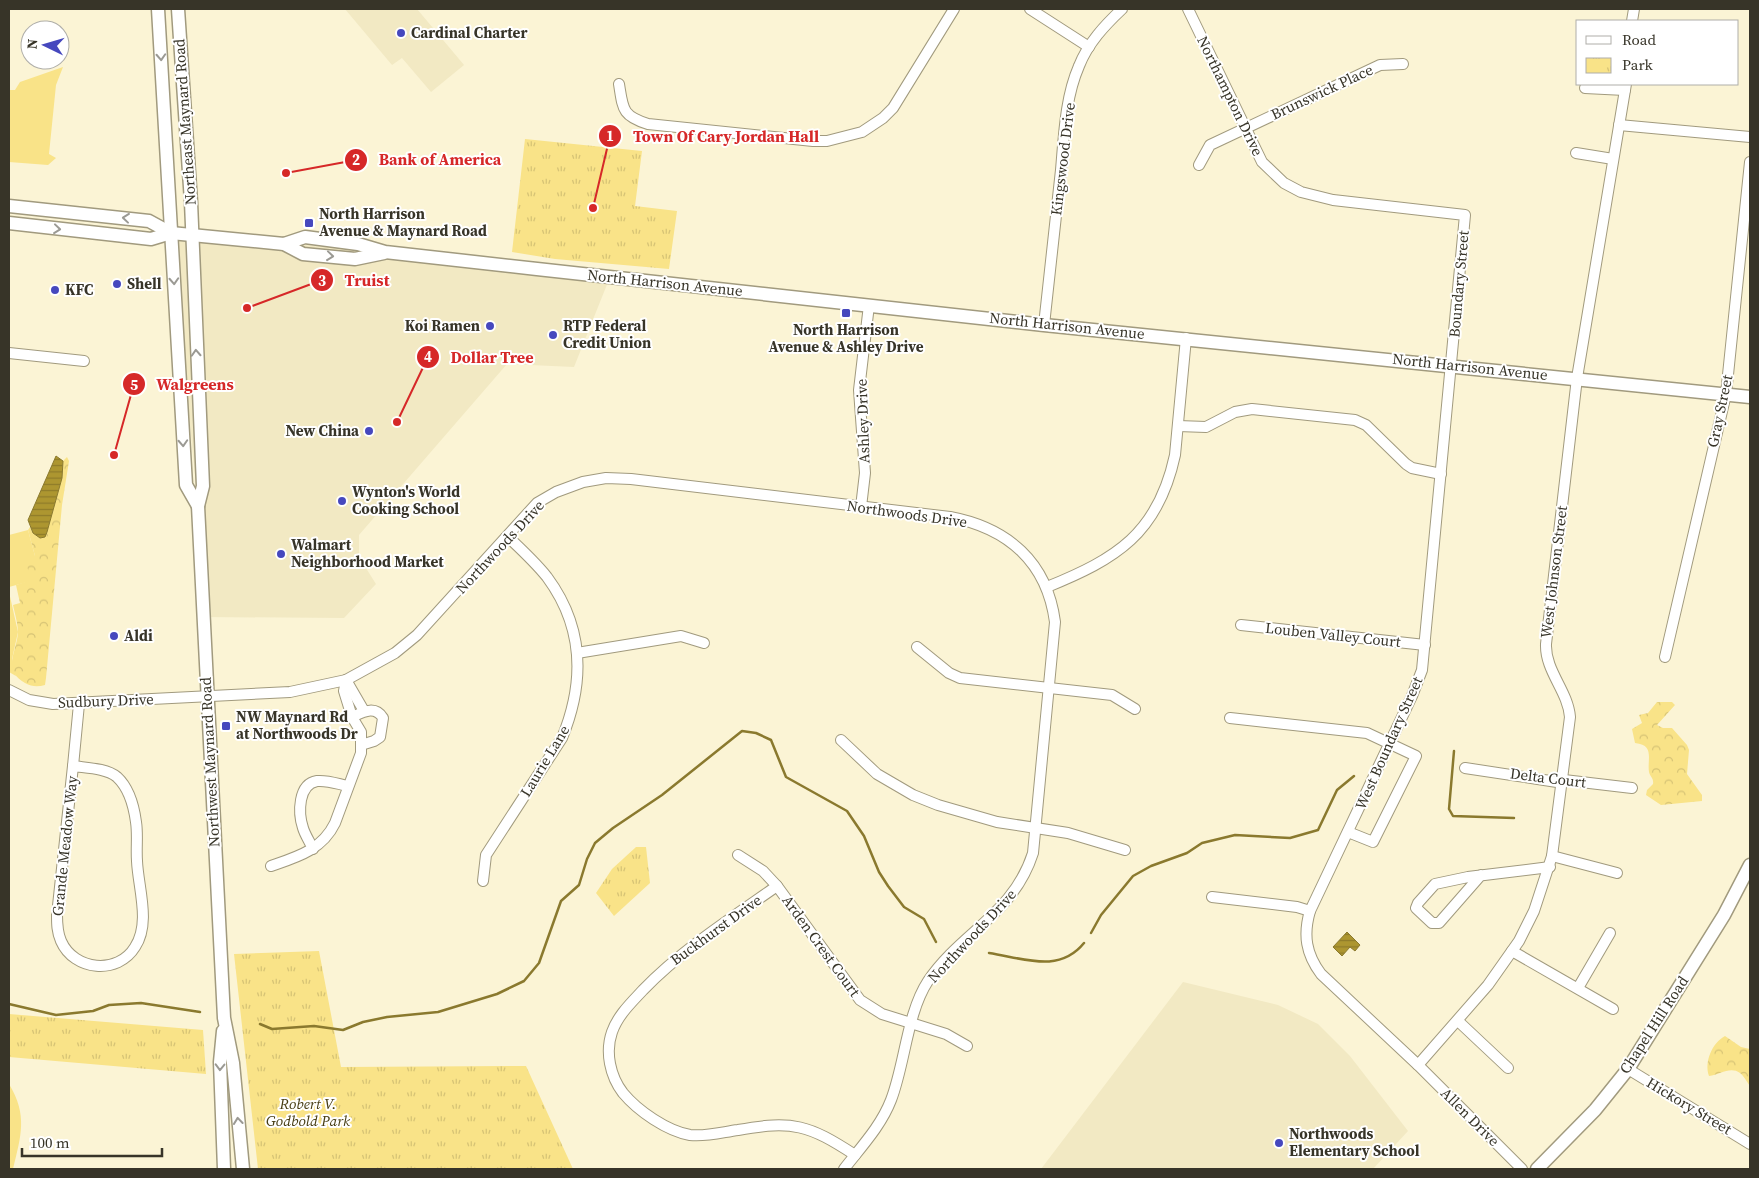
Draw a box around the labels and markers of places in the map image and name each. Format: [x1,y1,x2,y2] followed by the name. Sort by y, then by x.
[411,22,527,43] place label: Cardinal Charter
[395,27,407,39] marker: Cardinal Charter
[598,121,829,152] callout: Town Of Cary Jordan Hall
[344,144,511,175] callout: Bank of America
[319,203,487,241] place label: North Harrison Avenue & Maynard Road
[303,217,315,229] marker: North Harrison Avenue & Maynard Road
[309,265,399,296] callout: Truist
[127,273,162,294] place label: Shell
[111,278,123,290] marker: Shell
[65,279,93,300] place label: KFC
[49,284,61,296] marker: KFC
[840,307,852,319] marker: North Harrison Avenue & Ashley Drive
[405,315,480,336] place label: Koi Ramen
[563,315,651,353] place label: RTP Federal Credit Union
[768,319,924,357] place label: North Harrison Avenue & Ashley Drive
[484,320,496,332] marker: Koi Ramen
[547,329,559,341] marker: RTP Federal Credit Union
[415,341,543,372] callout: Dollar Tree
[122,369,244,400] callout: Walgreens
[285,420,360,441] place label: New China
[363,425,375,437] marker: New China
[352,481,460,519] place label: Wynton's World Cooking School
[336,495,348,507] marker: Wynton's World Cooking School
[291,534,444,572] place label: Walmart Neighborhood Market
[275,548,287,560] marker: Walmart Neighborhood Market
[124,625,153,646] place label: Aldi
[108,630,120,642] marker: Aldi
[236,706,358,744] place label: NW Maynard Rd at Northwoods Dr
[220,720,232,732] marker: NW Maynard Rd at Northwoods Dr
[1289,1123,1420,1161] place label: Northwoods Elementary School
[1273,1137,1285,1149] marker: Northwoods Elementary School

